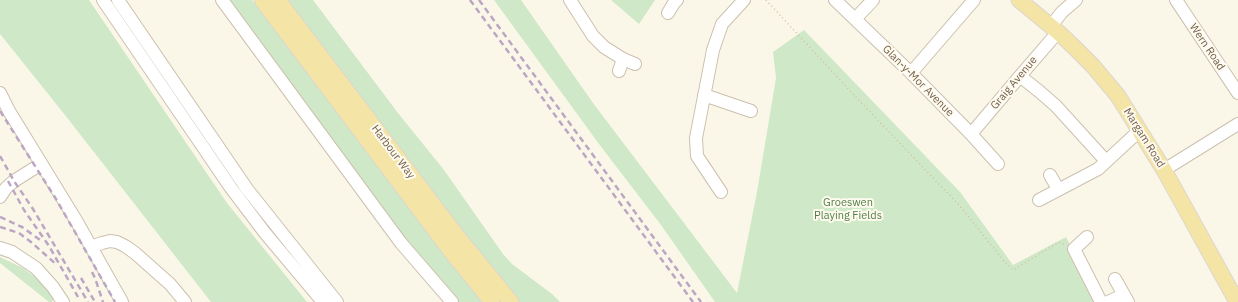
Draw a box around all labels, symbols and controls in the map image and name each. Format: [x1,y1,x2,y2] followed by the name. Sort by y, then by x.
[1186,21,1228,73] street label: Wern Road
[880,43,956,119] street label: Glan-y-Mor Avenue
[988,54,1040,112] street label: Graig Avenue
[1120,106,1168,170] street label: Margam Road
[368,122,418,182] street label: Harbour Way
[814,196,882,222] park label: Groeswen Playing Fields

